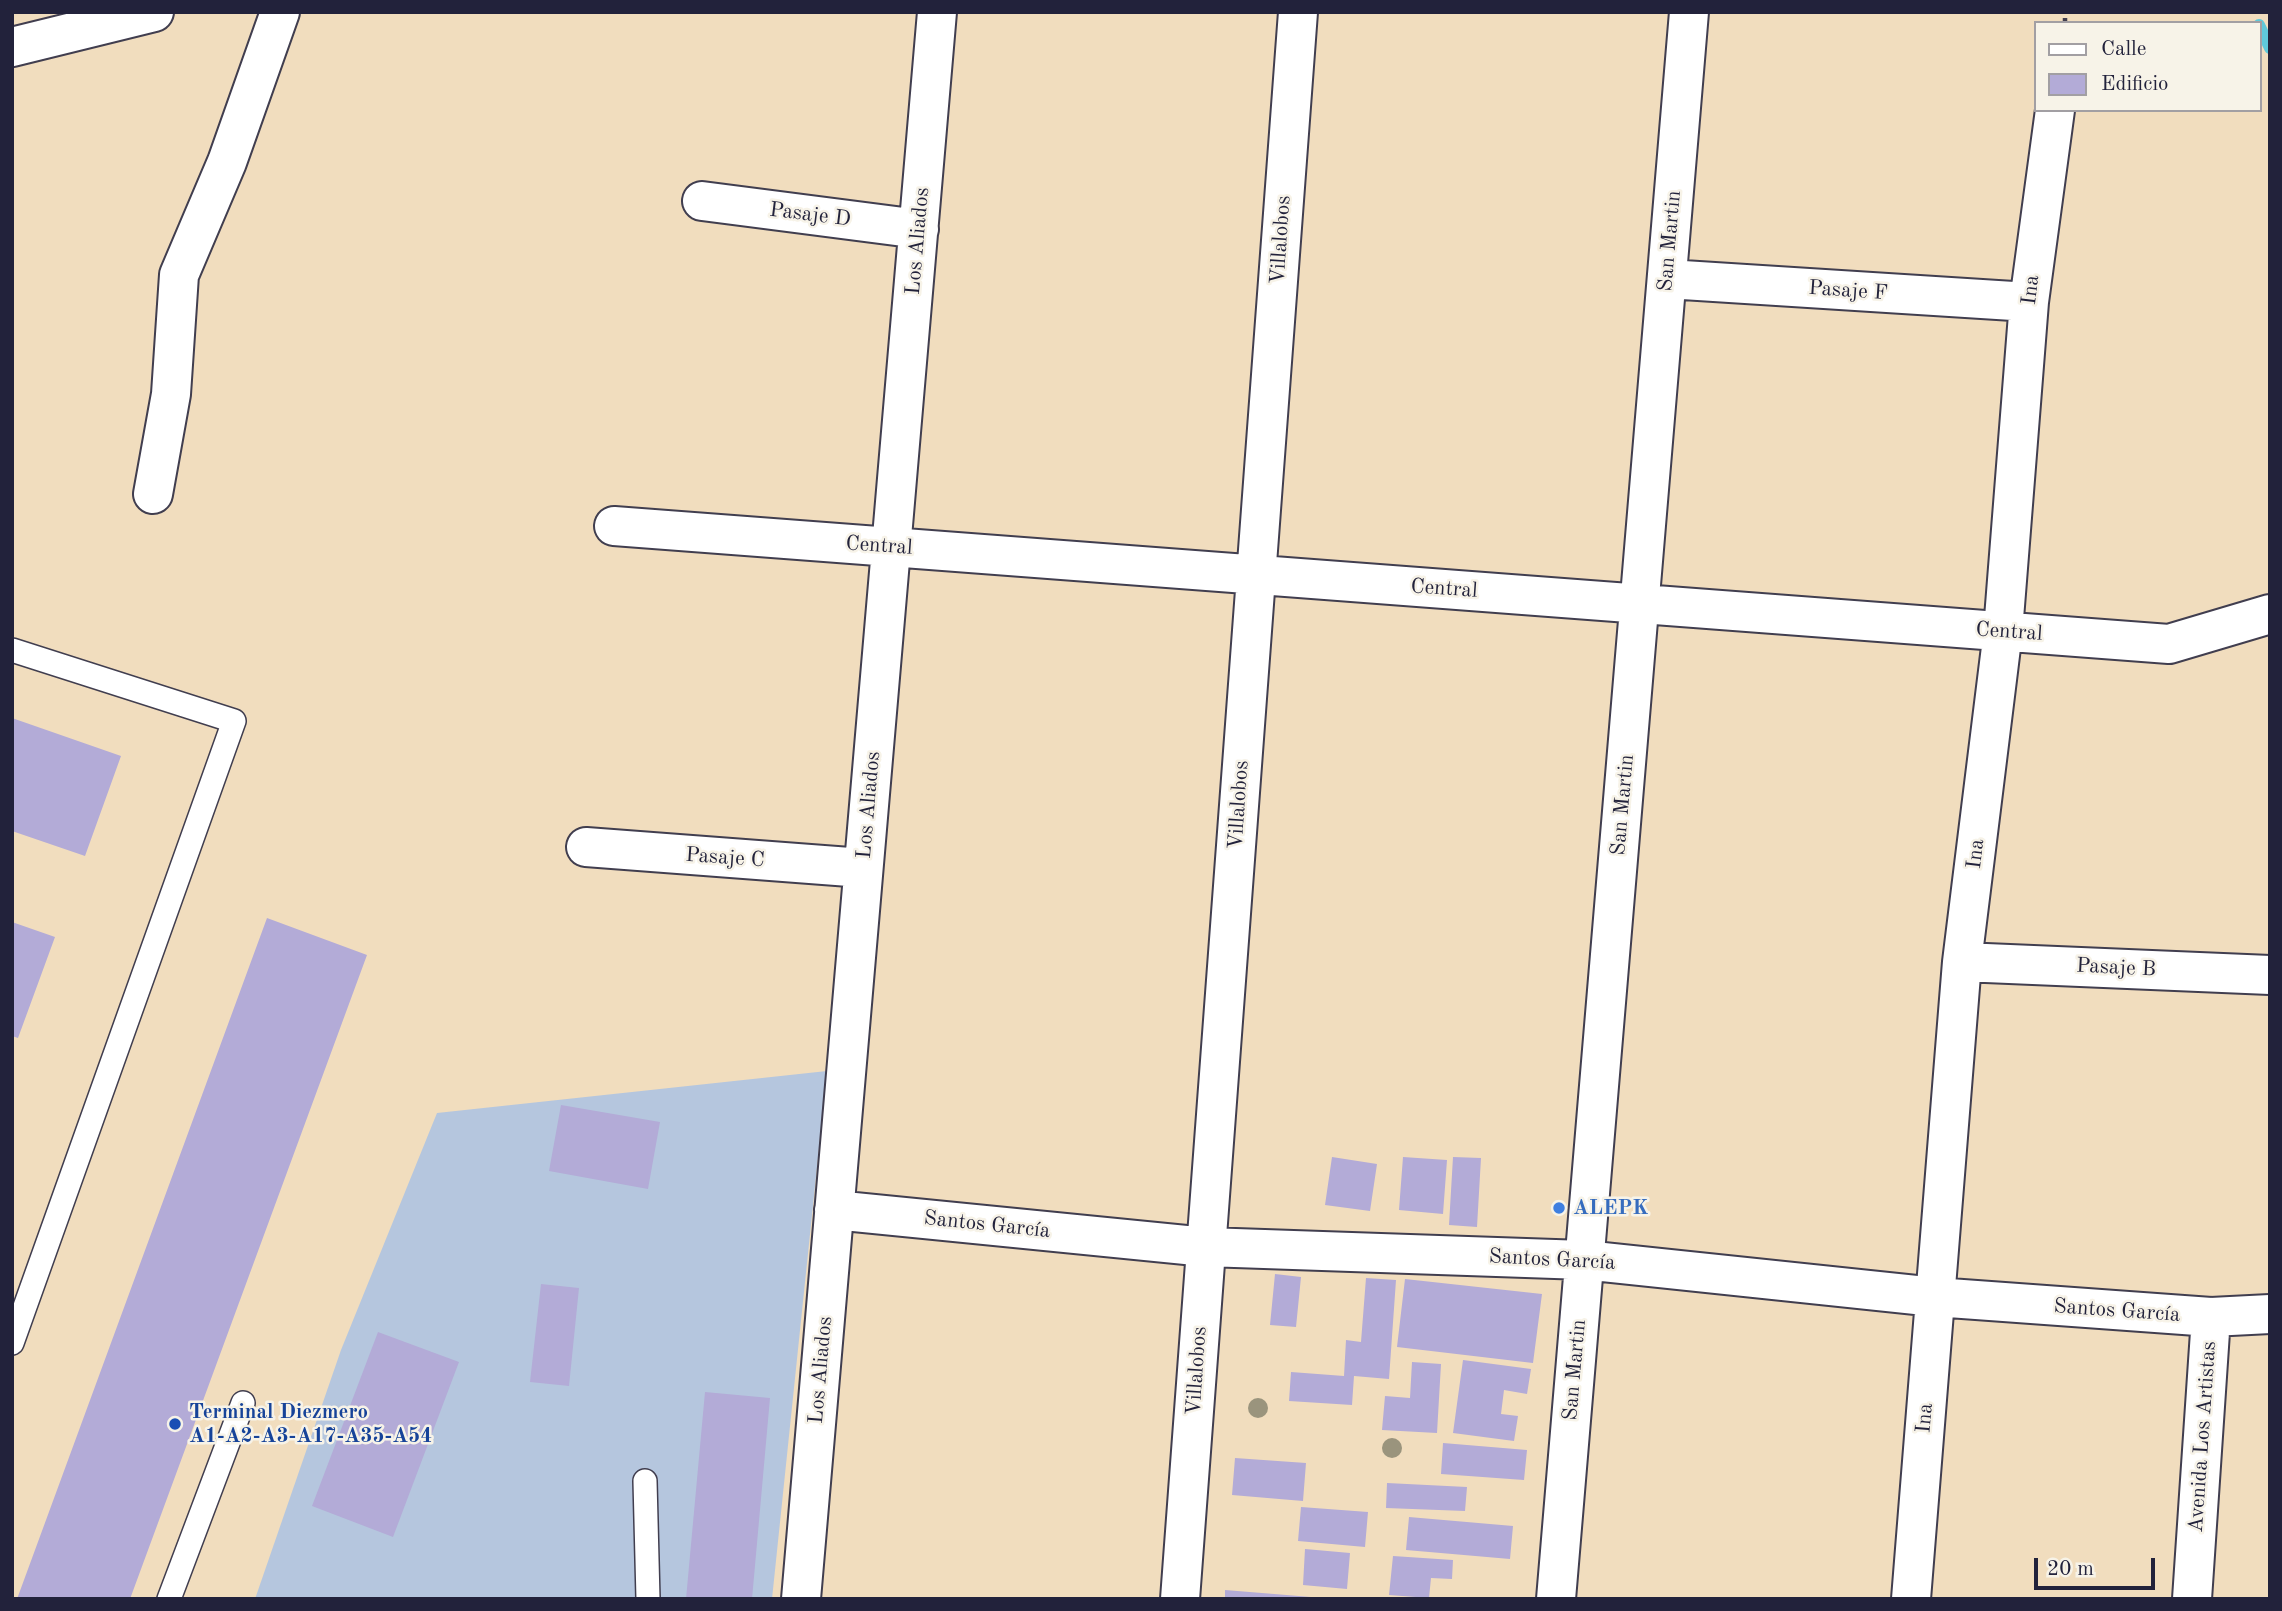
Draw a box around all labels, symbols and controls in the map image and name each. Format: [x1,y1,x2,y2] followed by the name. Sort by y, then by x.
[2034,21,2261,112] legend
[2101,39,2146,60] text: Calle
[2101,74,2169,95] text: Edificio
[901,186,935,296] street label: Los Aliados
[1653,189,1687,293] street label: San Martin
[1265,195,1297,285] street label: Villalobos
[768,198,852,232] street label: Pasaje D
[2017,274,2045,306] street label: Ina
[1807,276,1889,306] street label: Pasaje F
[845,531,913,561] street label: Central
[1410,574,1478,604] street label: Central
[1975,617,2043,647] street label: Central
[852,750,886,860] street label: Los Aliados
[1606,753,1640,857] street label: San Martin
[1223,760,1255,850] street label: Villalobos
[1962,838,1990,870] street label: Ina
[684,843,766,873] street label: Pasaje C
[2075,953,2157,983] street label: Pasaje B
[1573,1195,1648,1221] place label: ALEPK
[1551,1200,1567,1216] marker: ALEPK
[923,1206,1051,1244] street label: Santos García
[1488,1244,1616,1276] street label: Santos García
[2053,1294,2181,1328] street label: Santos García
[804,1315,838,1425] street label: Los Aliados
[1558,1318,1592,1422] street label: San Martin
[1181,1326,1213,1416] street label: Villalobos
[2184,1340,2222,1534] street label: Avenida Los Artistas
[189,1399,432,1449] place label: Terminal Diezmero A1-A2-A3-A17-A35-A54
[1911,1402,1939,1434] street label: Ina
[167,1416,183,1432] marker: Terminal Diezmero A1-A2-A3-A17-A35-A54
[2037,1544,2158,1588] scale bar
[2047,1559,2094,1580] text: 20 m

